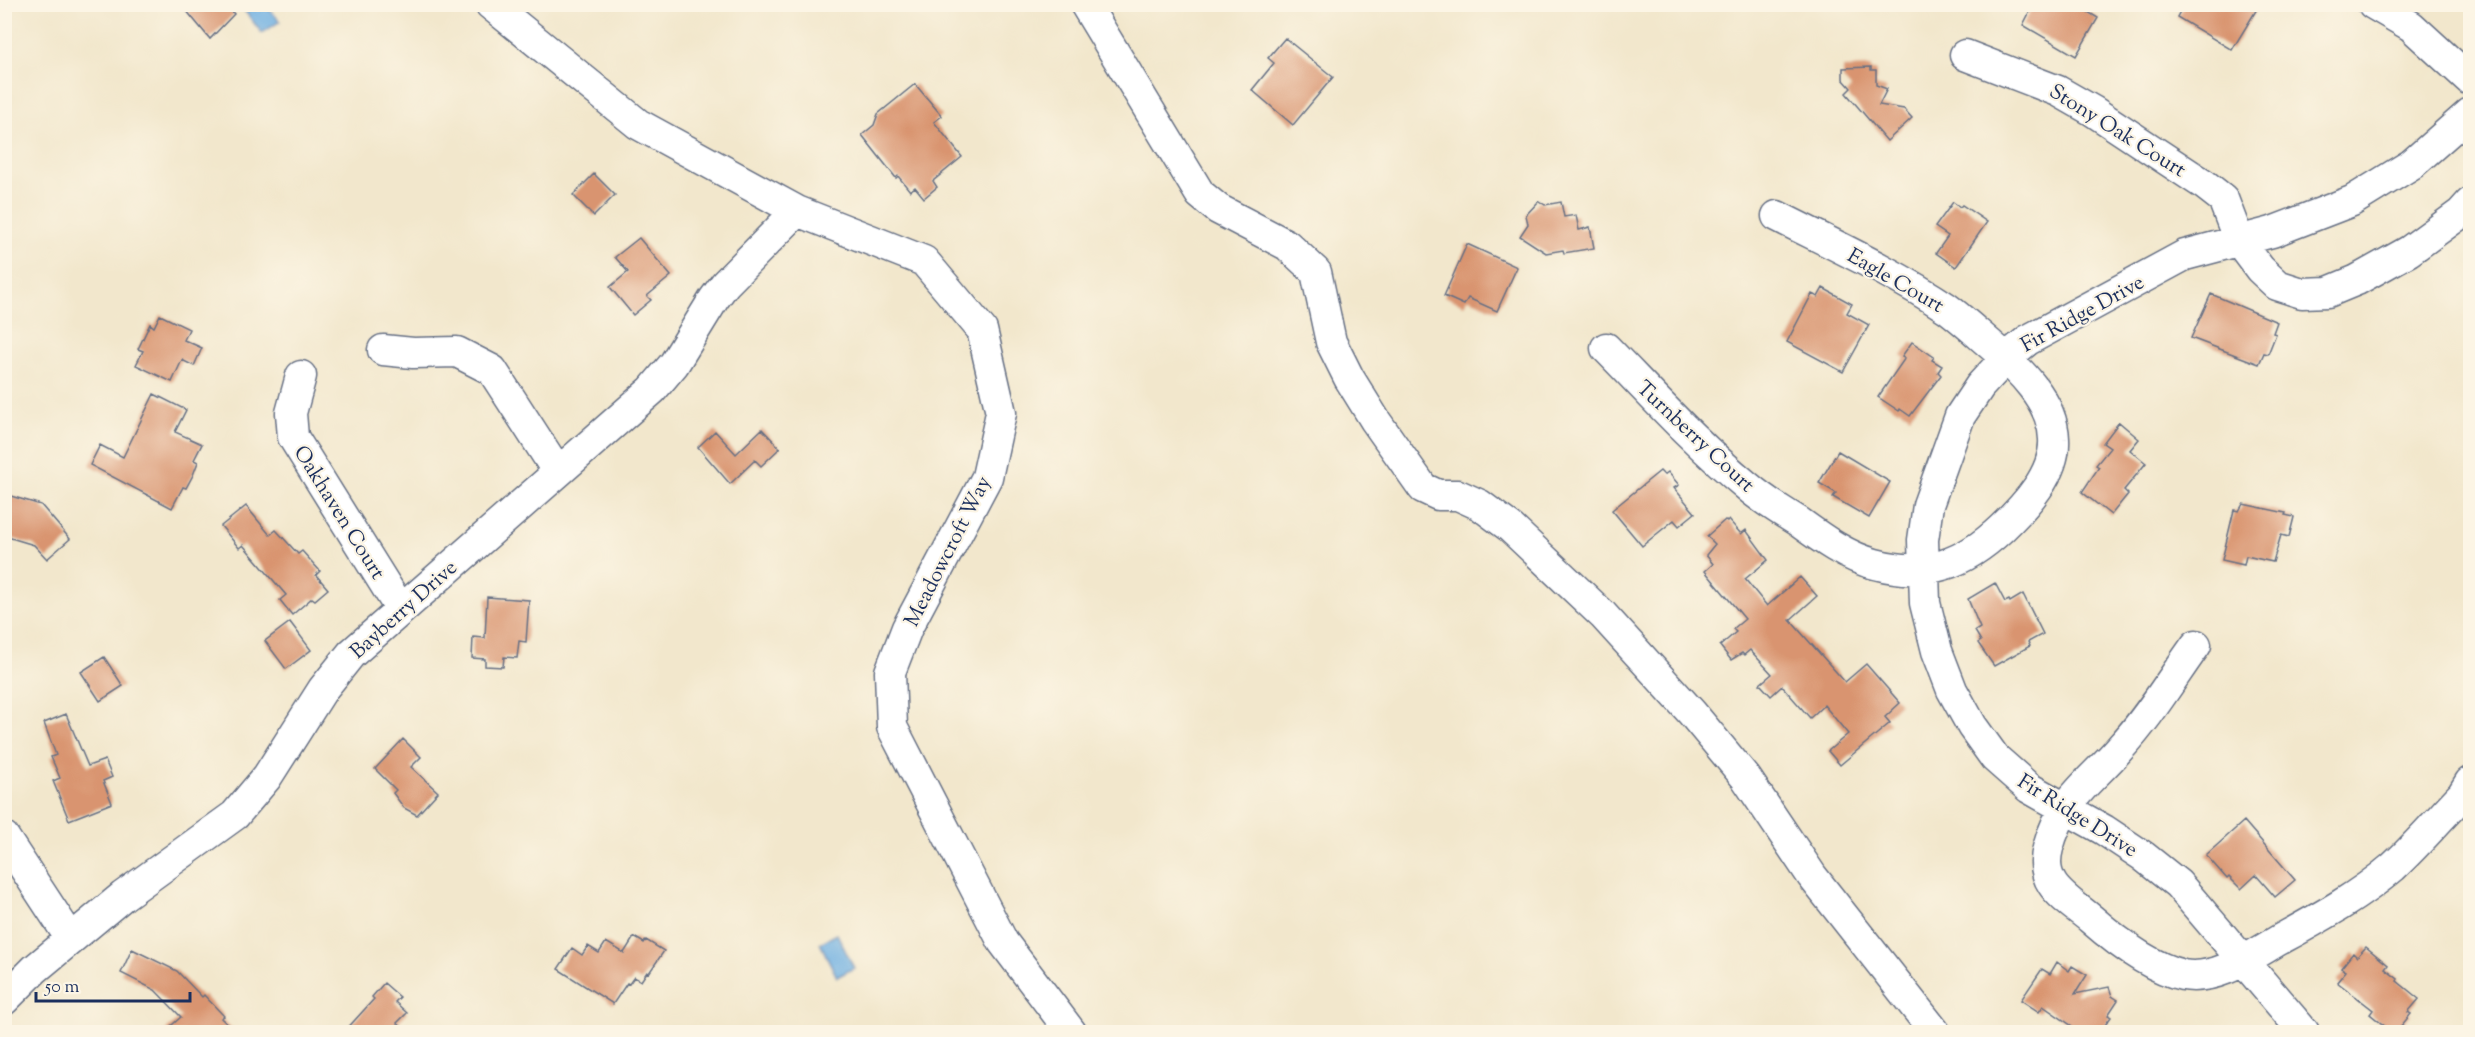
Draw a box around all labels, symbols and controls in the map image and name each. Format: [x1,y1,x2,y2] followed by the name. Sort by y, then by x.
[2043,78,2191,186] street label: Stony Oak Court
[1841,242,1949,322] street label: Eagle Court
[2016,268,2150,361] street label: Fir Ridge Drive
[1629,375,1760,500] street label: Turnberry Court
[285,440,392,586] street label: Oakhaven Court
[898,471,1000,632] street label: Meadowcroft Way
[344,554,465,667] street label: Bayberry Drive
[2011,768,2143,866] street label: Fir Ridge Drive
[36,965,190,1003] scale bar
[44,975,80,1001] text: 50 m

